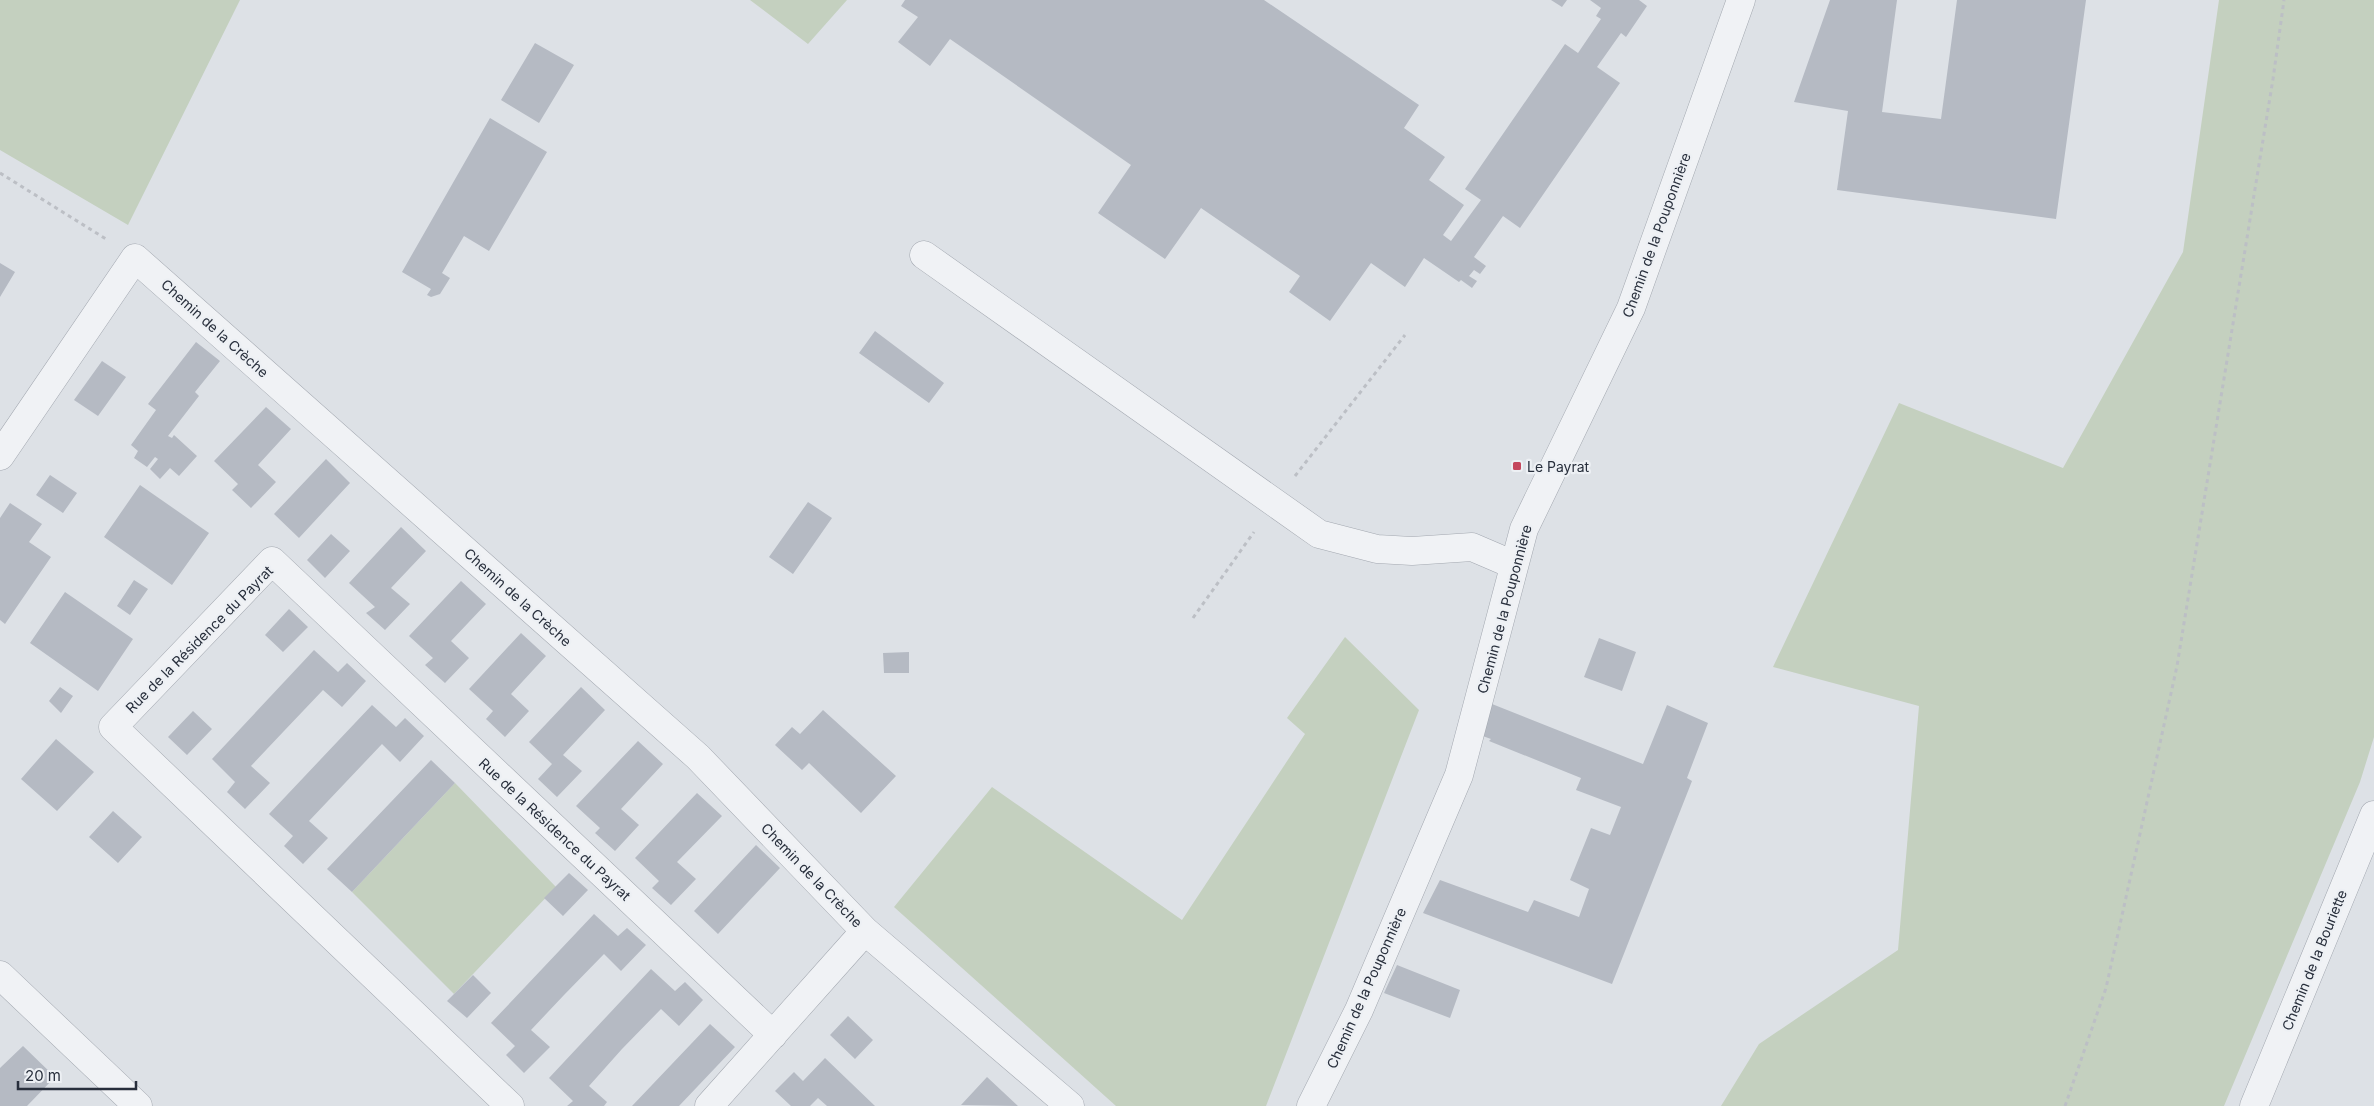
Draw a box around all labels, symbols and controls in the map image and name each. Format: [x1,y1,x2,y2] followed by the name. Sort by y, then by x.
[1618,150,1694,320] street label: Chemin de la Pouponnière
[158,275,272,381] street label: Chemin de la Crèche
[1527,458,1590,475] place label: Le Payrat
[1511,460,1523,472] marker: Le Payrat
[1473,523,1535,695] street label: Chemin de la Pouponnière
[461,544,575,650] street label: Chemin de la Crèche
[122,562,276,716] street label: Rue de la Résidence du Payrat
[476,754,635,904] street label: Rue de la Résidence du Payrat
[758,819,866,931] street label: Chemin de la Crèche
[2278,887,2350,1033] street label: Chemin de la Bouriette
[1323,905,1409,1071] street label: Chemin de la Pouponnière
[18,1058,135,1090] scale bar
[25,1066,61,1085] text: 20 m

